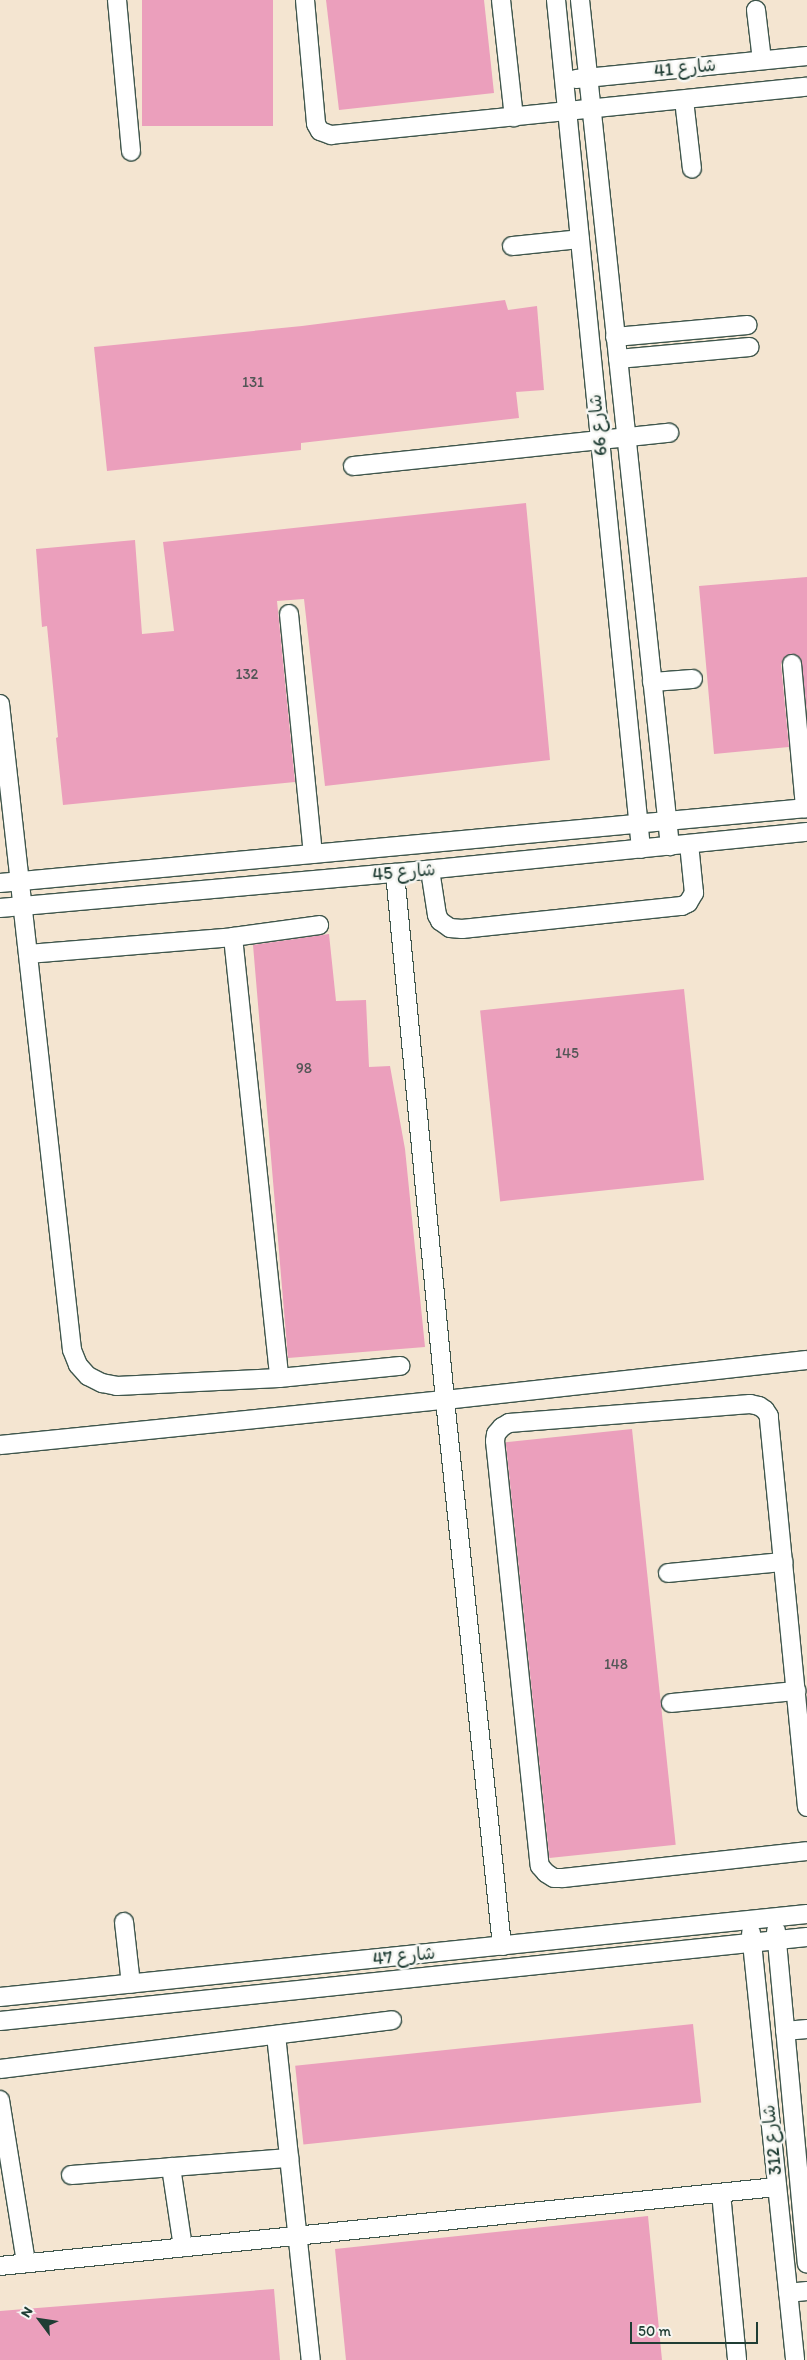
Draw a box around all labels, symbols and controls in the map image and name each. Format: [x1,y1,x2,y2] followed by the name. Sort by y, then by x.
[653,54,717,82] street label: شارع 41
[242,374,264,392] house number: 131
[584,393,612,457] street label: شارع 66
[235,666,259,684] house number: 132
[372,858,436,886] street label: شارع 45
[555,1045,579,1063] house number: 145
[296,1060,312,1078] house number: 98
[604,1656,628,1674] house number: 148
[372,1942,436,1970] street label: شارع 47
[758,2104,786,2176] street label: شارع 312
[15,2295,65,2345] north arrow
[17,2304,36,2320] text: N
[632,2312,760,2344] scale bar
[638,2322,671,2340] text: 50 m

